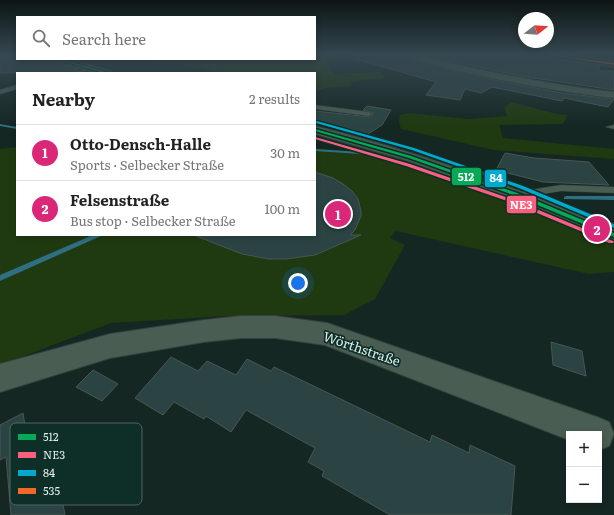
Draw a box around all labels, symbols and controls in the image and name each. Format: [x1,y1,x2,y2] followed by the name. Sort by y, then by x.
[518,12,554,48] north arrow
[16,16,316,60] search box
[30,27,52,49] icon: search
[62,27,146,50] text: Search here
[32,86,95,111] text: Nearby
[249,89,300,108] text: 2 results
[70,132,211,155] text: Otto-Densch-Halle
[42,143,48,162] text: 1
[270,143,300,162] text: 30 m
[70,155,224,174] text: Sports · Selbecker Straße
[451,167,482,186] line badge: 512
[458,168,474,184] text: 512
[484,169,507,188] line badge: 84
[489,169,503,185] text: 84
[70,188,169,211] text: Felsenstraße
[506,195,537,214] line badge: NE3
[510,196,532,212] text: NE3
[42,199,48,218] text: 2
[264,199,300,218] text: 100 m
[325,199,351,229] pin: 1
[70,211,235,230] text: Bus stop · Selbecker Straße
[584,214,610,244] pin: 2
[288,273,308,293] your location
[321,326,403,370] street label: Wörthstraße
[10,423,142,505] legend
[43,428,59,444] text: 512
[566,431,602,503] map controls
[566,431,602,467] button: +
[43,446,65,462] text: NE3
[43,464,55,480] text: 84
[566,467,602,503] button: −
[43,482,60,498] text: 535

